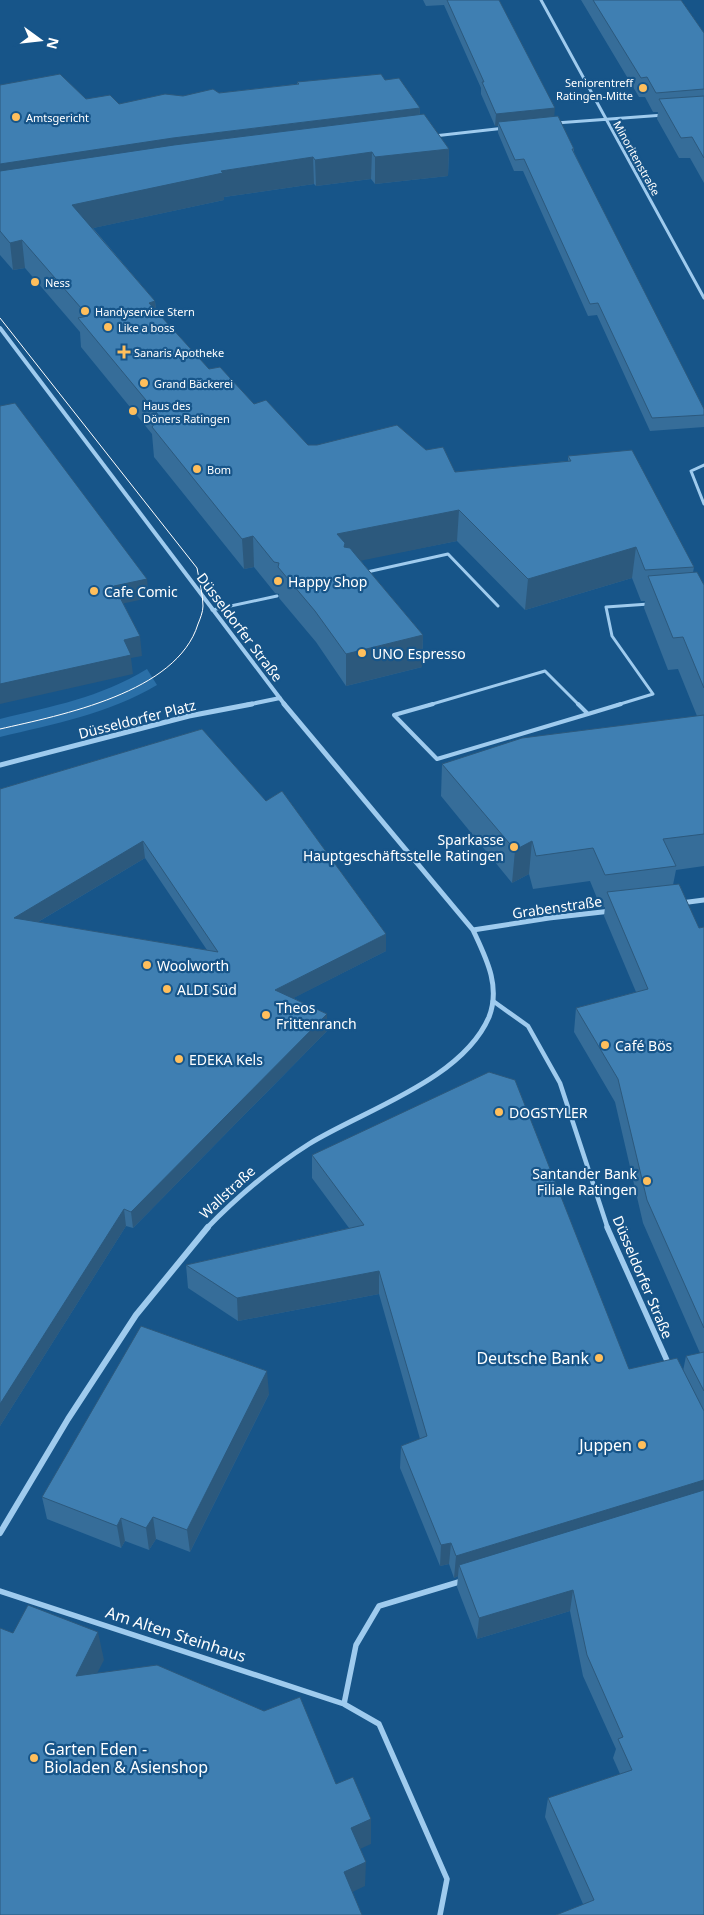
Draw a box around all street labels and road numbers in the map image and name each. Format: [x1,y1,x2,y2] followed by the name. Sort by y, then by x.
[610,118,664,198] street label: Minoritenstraße
[193,569,287,685] street label: Düsseldorfer Straße
[76,695,198,743] street label: Düsseldorfer Platz
[511,891,603,923] street label: Grabenstraße
[195,1161,259,1223] street label: Wallstraße
[609,1213,677,1341] street label: Düsseldorfer Straße
[103,1601,249,1667] street label: Am Alten Steinhaus

